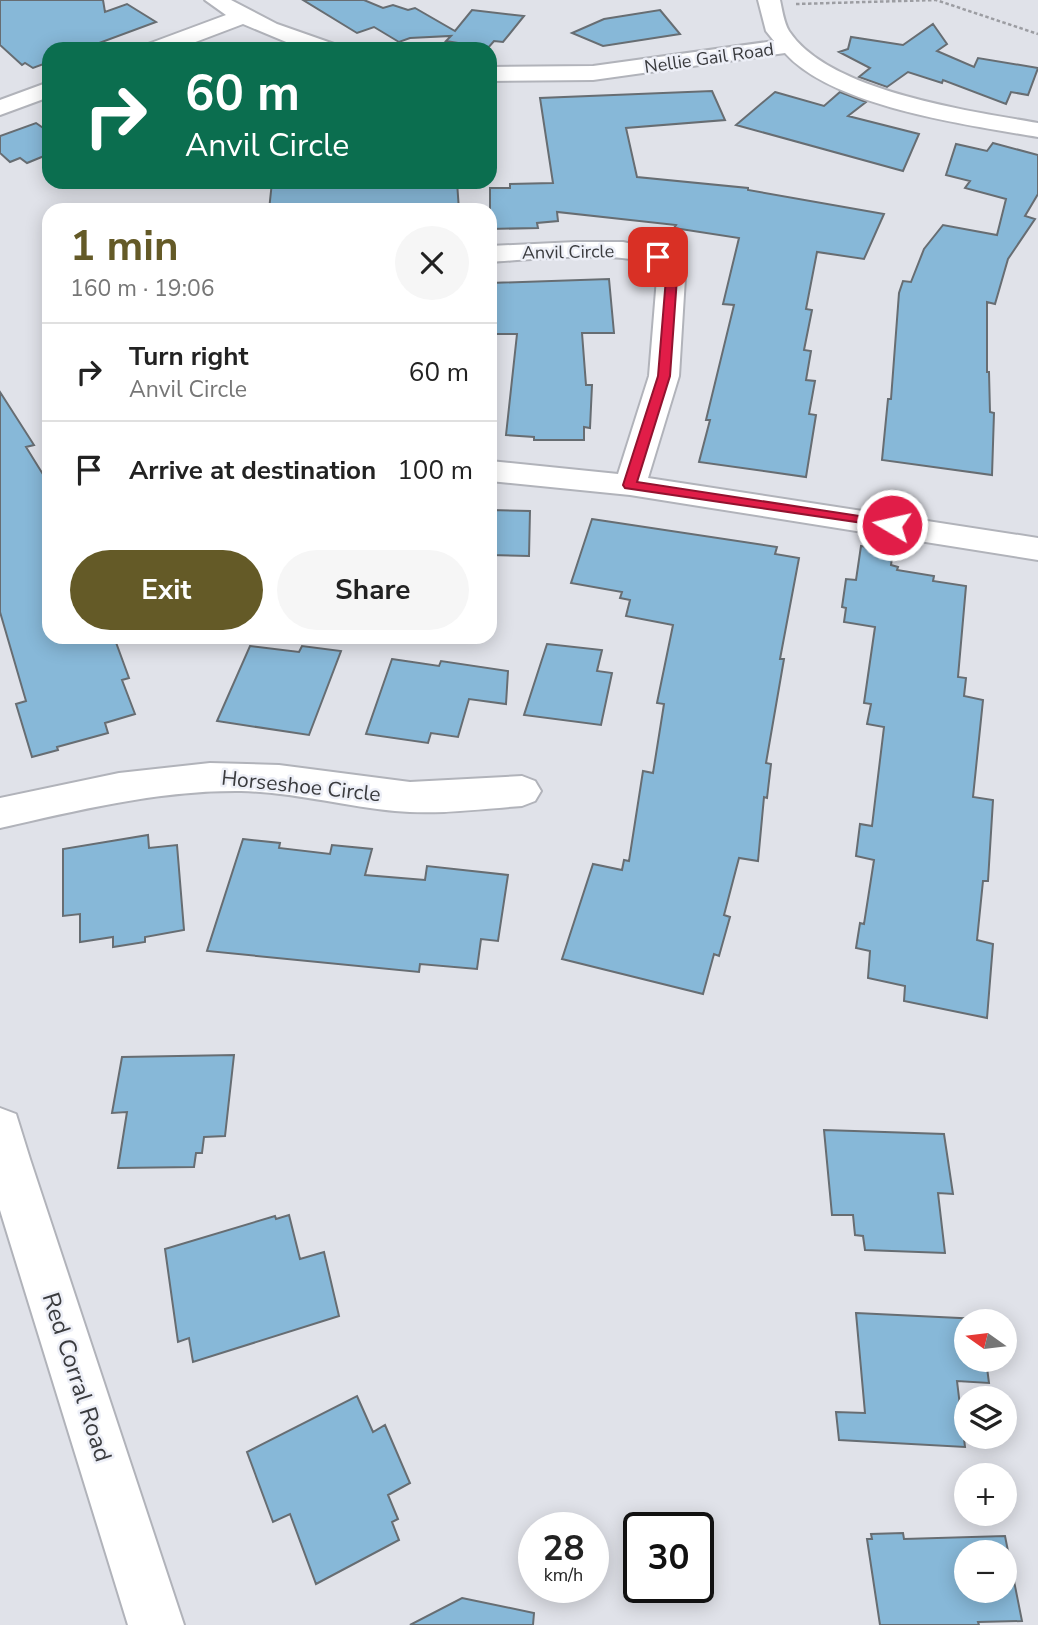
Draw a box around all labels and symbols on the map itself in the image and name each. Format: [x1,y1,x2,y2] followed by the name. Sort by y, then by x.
[643,37,775,79] street label: Nellie Gail Road
[628,227,688,287] pin
[522,239,614,265] street label: Anvil Circle
[855,488,929,562] position arrow
[220,764,382,808] street label: Horseshoe Circle
[35,1288,119,1466] street label: Red Corral Road
[954,1309,1017,1372] north arrow
[623,1512,714,1603] speed limit sign: 30

